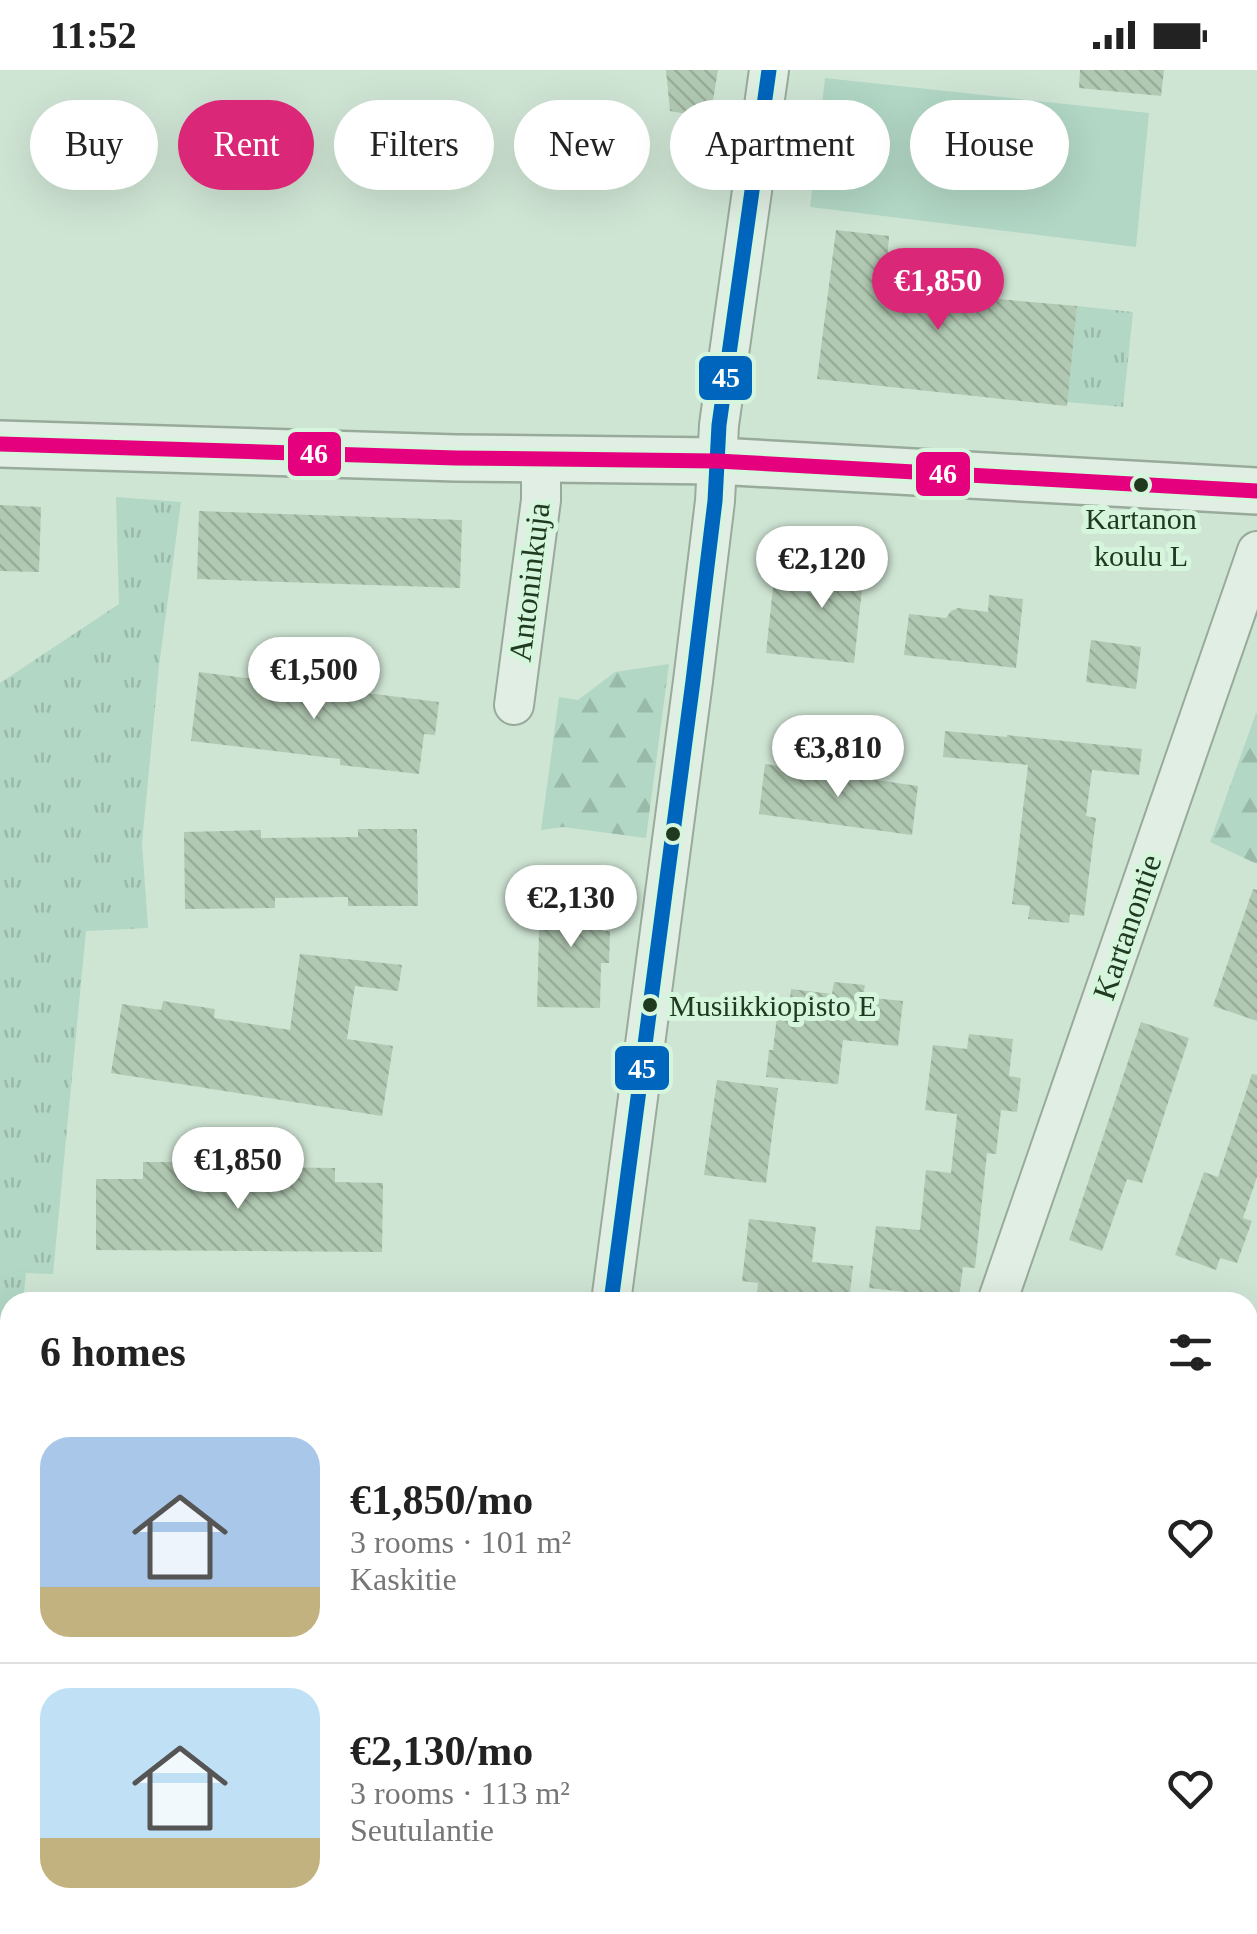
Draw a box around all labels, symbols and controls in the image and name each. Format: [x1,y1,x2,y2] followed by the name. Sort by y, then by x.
[50,14,137,56] text: 11:52
[30,100,158,190] chip: Buy
[178,100,314,190] chip: Rent
[334,100,494,190] chip: Filters
[514,100,650,190] chip: New
[670,100,890,190] chip: Apartment
[910,100,1069,190] chip: House
[857,248,1019,333] pin: €1,850
[894,262,982,298] text: €1,850
[697,354,754,402] line badge: 45
[712,362,740,393] text: 45
[286,430,343,478] line badge: 46
[300,438,328,469] text: 46
[914,450,972,498] line badge: 46
[929,458,957,489] text: 46
[1131,475,1151,495] marker: Kartanon koulu L
[501,500,557,664] street label: Antoninkuja
[1085,502,1197,572] place label: Kartanon koulu L
[741,526,903,611] pin: €2,120
[778,540,866,576] text: €2,120
[233,637,395,722] pin: €1,500
[270,651,358,687] text: €1,500
[757,715,919,800] pin: €3,810
[794,729,882,765] text: €3,810
[663,824,683,844] unlabelled marker
[1085,850,1169,1004] street label: Kartanontie
[490,865,652,950] pin: €2,130
[527,879,615,915] text: €2,130
[669,989,877,1022] place label: Musiikkiopisto E
[640,995,660,1015] marker: Musiikkiopisto E
[613,1044,671,1092] line badge: 45
[628,1053,656,1084] text: 45
[157,1127,319,1212] pin: €1,850
[194,1141,282,1177] text: €1,850
[1163,1325,1218,1380] icon: filters
[40,1329,186,1375] text: 6 homes
[120,1477,240,1597] icon: home
[350,1477,533,1523] text: €1,850/mo
[1163,1510,1218,1565] icon: heart
[350,1524,571,1560] text: 3 rooms · 101 m²
[350,1561,457,1597] text: Kaskitie
[120,1728,240,1848] icon: home
[350,1728,533,1774] text: €2,130/mo
[1163,1761,1218,1816] icon: heart
[350,1775,570,1811] text: 3 rooms · 113 m²
[350,1812,494,1848] text: Seutulantie

